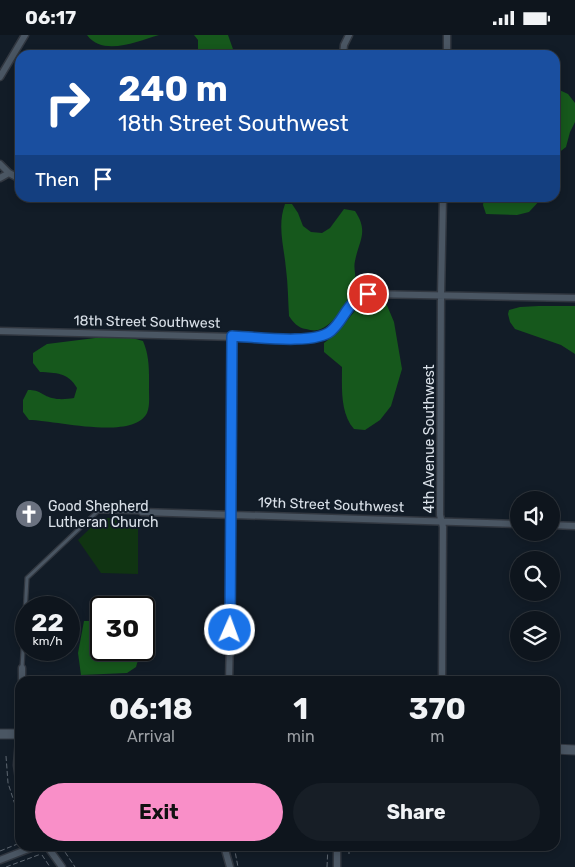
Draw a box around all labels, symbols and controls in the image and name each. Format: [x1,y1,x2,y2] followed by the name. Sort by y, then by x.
[25,6,76,29] text: 06:17
[118,68,228,110] text: 240 m
[35,70,100,135] icon: right
[118,110,349,137] text: 18th Street Southwest
[89,165,117,193] icon: arrive
[35,168,79,191] text: Then
[347,273,389,315] pin
[354,280,382,308] icon: arrive
[73,312,221,332] street label: 18th Street Southwest
[421,364,438,513] street label: 4th Avenue Southwest
[510,491,560,661] map controls
[510,491,560,541] button: sound
[258,494,405,516] street label: 19th Street Southwest
[48,498,159,531] place label: Good Shepherd Lutheran Church
[14,499,44,529] church icon: Good Shepherd Lutheran Church
[510,551,560,601] button: search
[90,596,155,661] speed limit sign: 30
[203,603,255,655] position arrow
[31,608,64,637] text: 22
[510,611,560,661] button: layers
[33,634,62,648] text: km/h
[109,691,193,727] text: 06:18
[293,691,308,727] text: 1
[409,691,466,727] text: 370
[127,727,175,746] text: Arrival
[287,727,315,746] text: min
[430,727,444,746] text: m
[35,783,283,841] button: Exit
[293,783,540,841] button: Share

